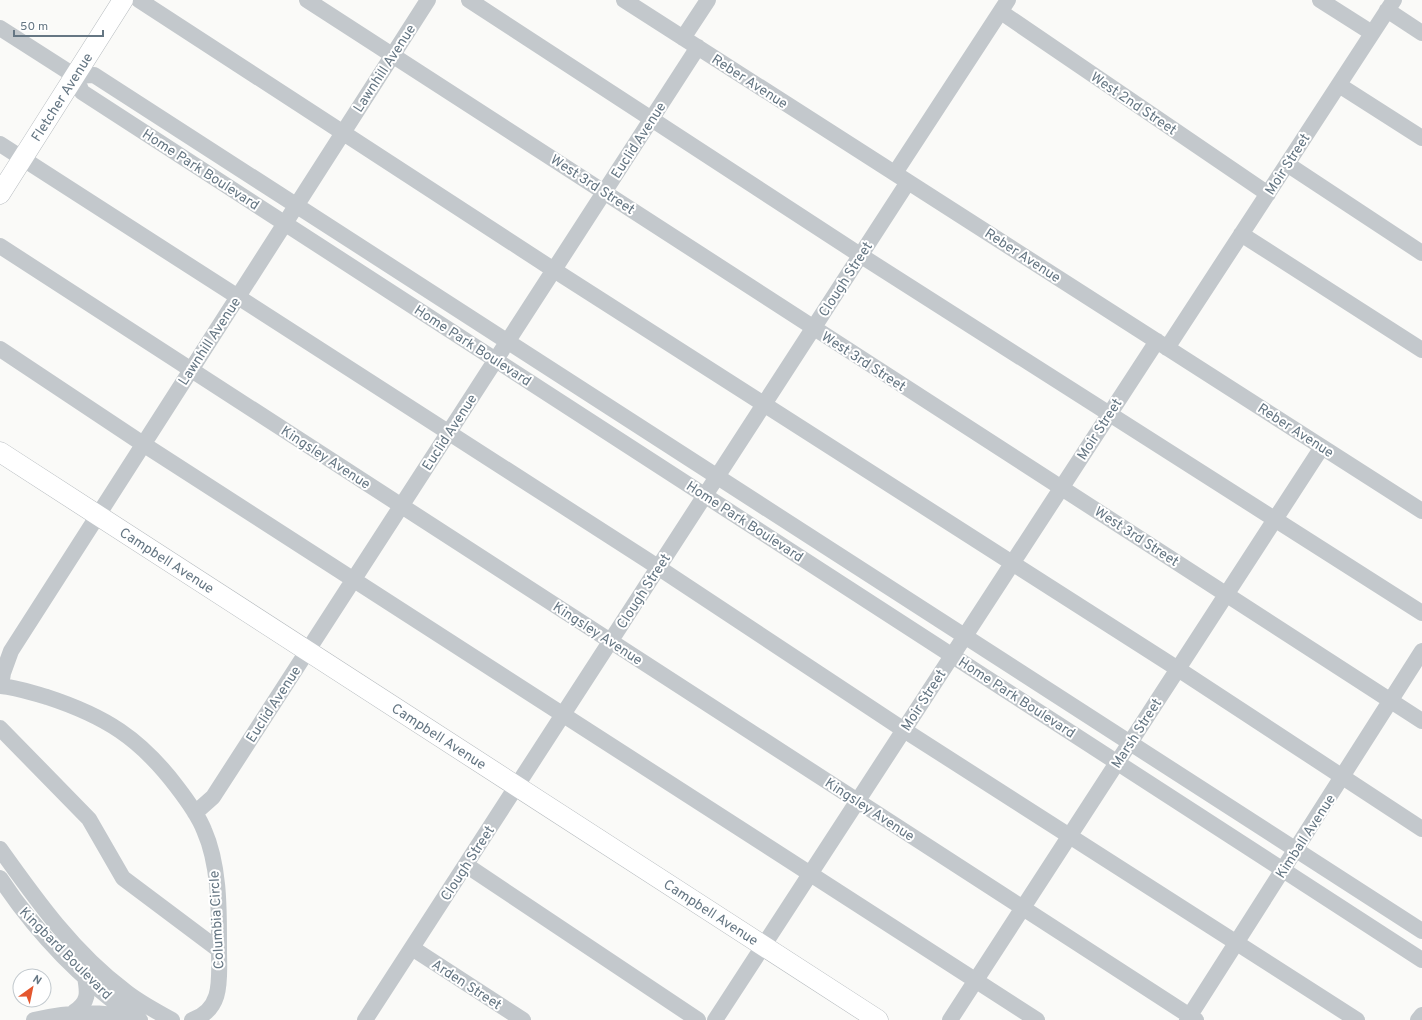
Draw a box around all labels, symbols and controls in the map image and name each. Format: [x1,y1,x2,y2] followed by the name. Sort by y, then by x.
[14,12,103,38] scale bar
[20,19,48,35] text: 50 m
[351,22,420,116] street label: Lawnhill Avenue
[28,50,97,145] street label: Fletcher Avenue
[708,51,790,113] street label: Reber Avenue
[1087,69,1179,139] street label: West 2nd Street
[608,99,670,182] street label: Euclid Avenue
[139,126,262,214] street label: Home Park Boulevard
[1262,131,1314,199] street label: Moir Street
[547,152,638,219] street label: West 3rd Street
[981,225,1063,287] street label: Reber Avenue
[816,239,877,320] street label: Clough Street
[176,295,245,389] street label: Lawnhill Avenue
[411,302,534,390] street label: Home Park Boulevard
[818,329,909,396] street label: West 3rd Street
[419,391,481,474] street label: Euclid Avenue
[1074,396,1126,464] street label: Moir Street
[1254,400,1336,462] street label: Reber Avenue
[277,423,373,493] street label: Kingsley Avenue
[683,478,806,566] street label: Home Park Boulevard
[1091,504,1182,571] street label: West 3rd Street
[116,525,217,598] street label: Campbell Avenue
[614,551,675,632] street label: Clough Street
[549,599,645,669] street label: Kingsley Avenue
[955,654,1078,742] street label: Home Park Boulevard
[243,663,305,746] street label: Euclid Avenue
[898,667,950,735] street label: Moir Street
[1108,696,1166,772] street label: Marsh Street
[388,701,489,774] street label: Campbell Avenue
[821,775,917,845] street label: Kingsley Avenue
[1273,792,1340,882] street label: Kimball Avenue
[438,823,499,904] street label: Clough Street
[206,870,229,970] street label: Columbia Circle
[660,877,761,950] street label: Campbell Avenue
[15,904,115,1004] street label: Kingbard Boulevard
[428,956,504,1014] street label: Arden Street
[12,968,52,1008] north arrow
[30,972,44,988] text: N

